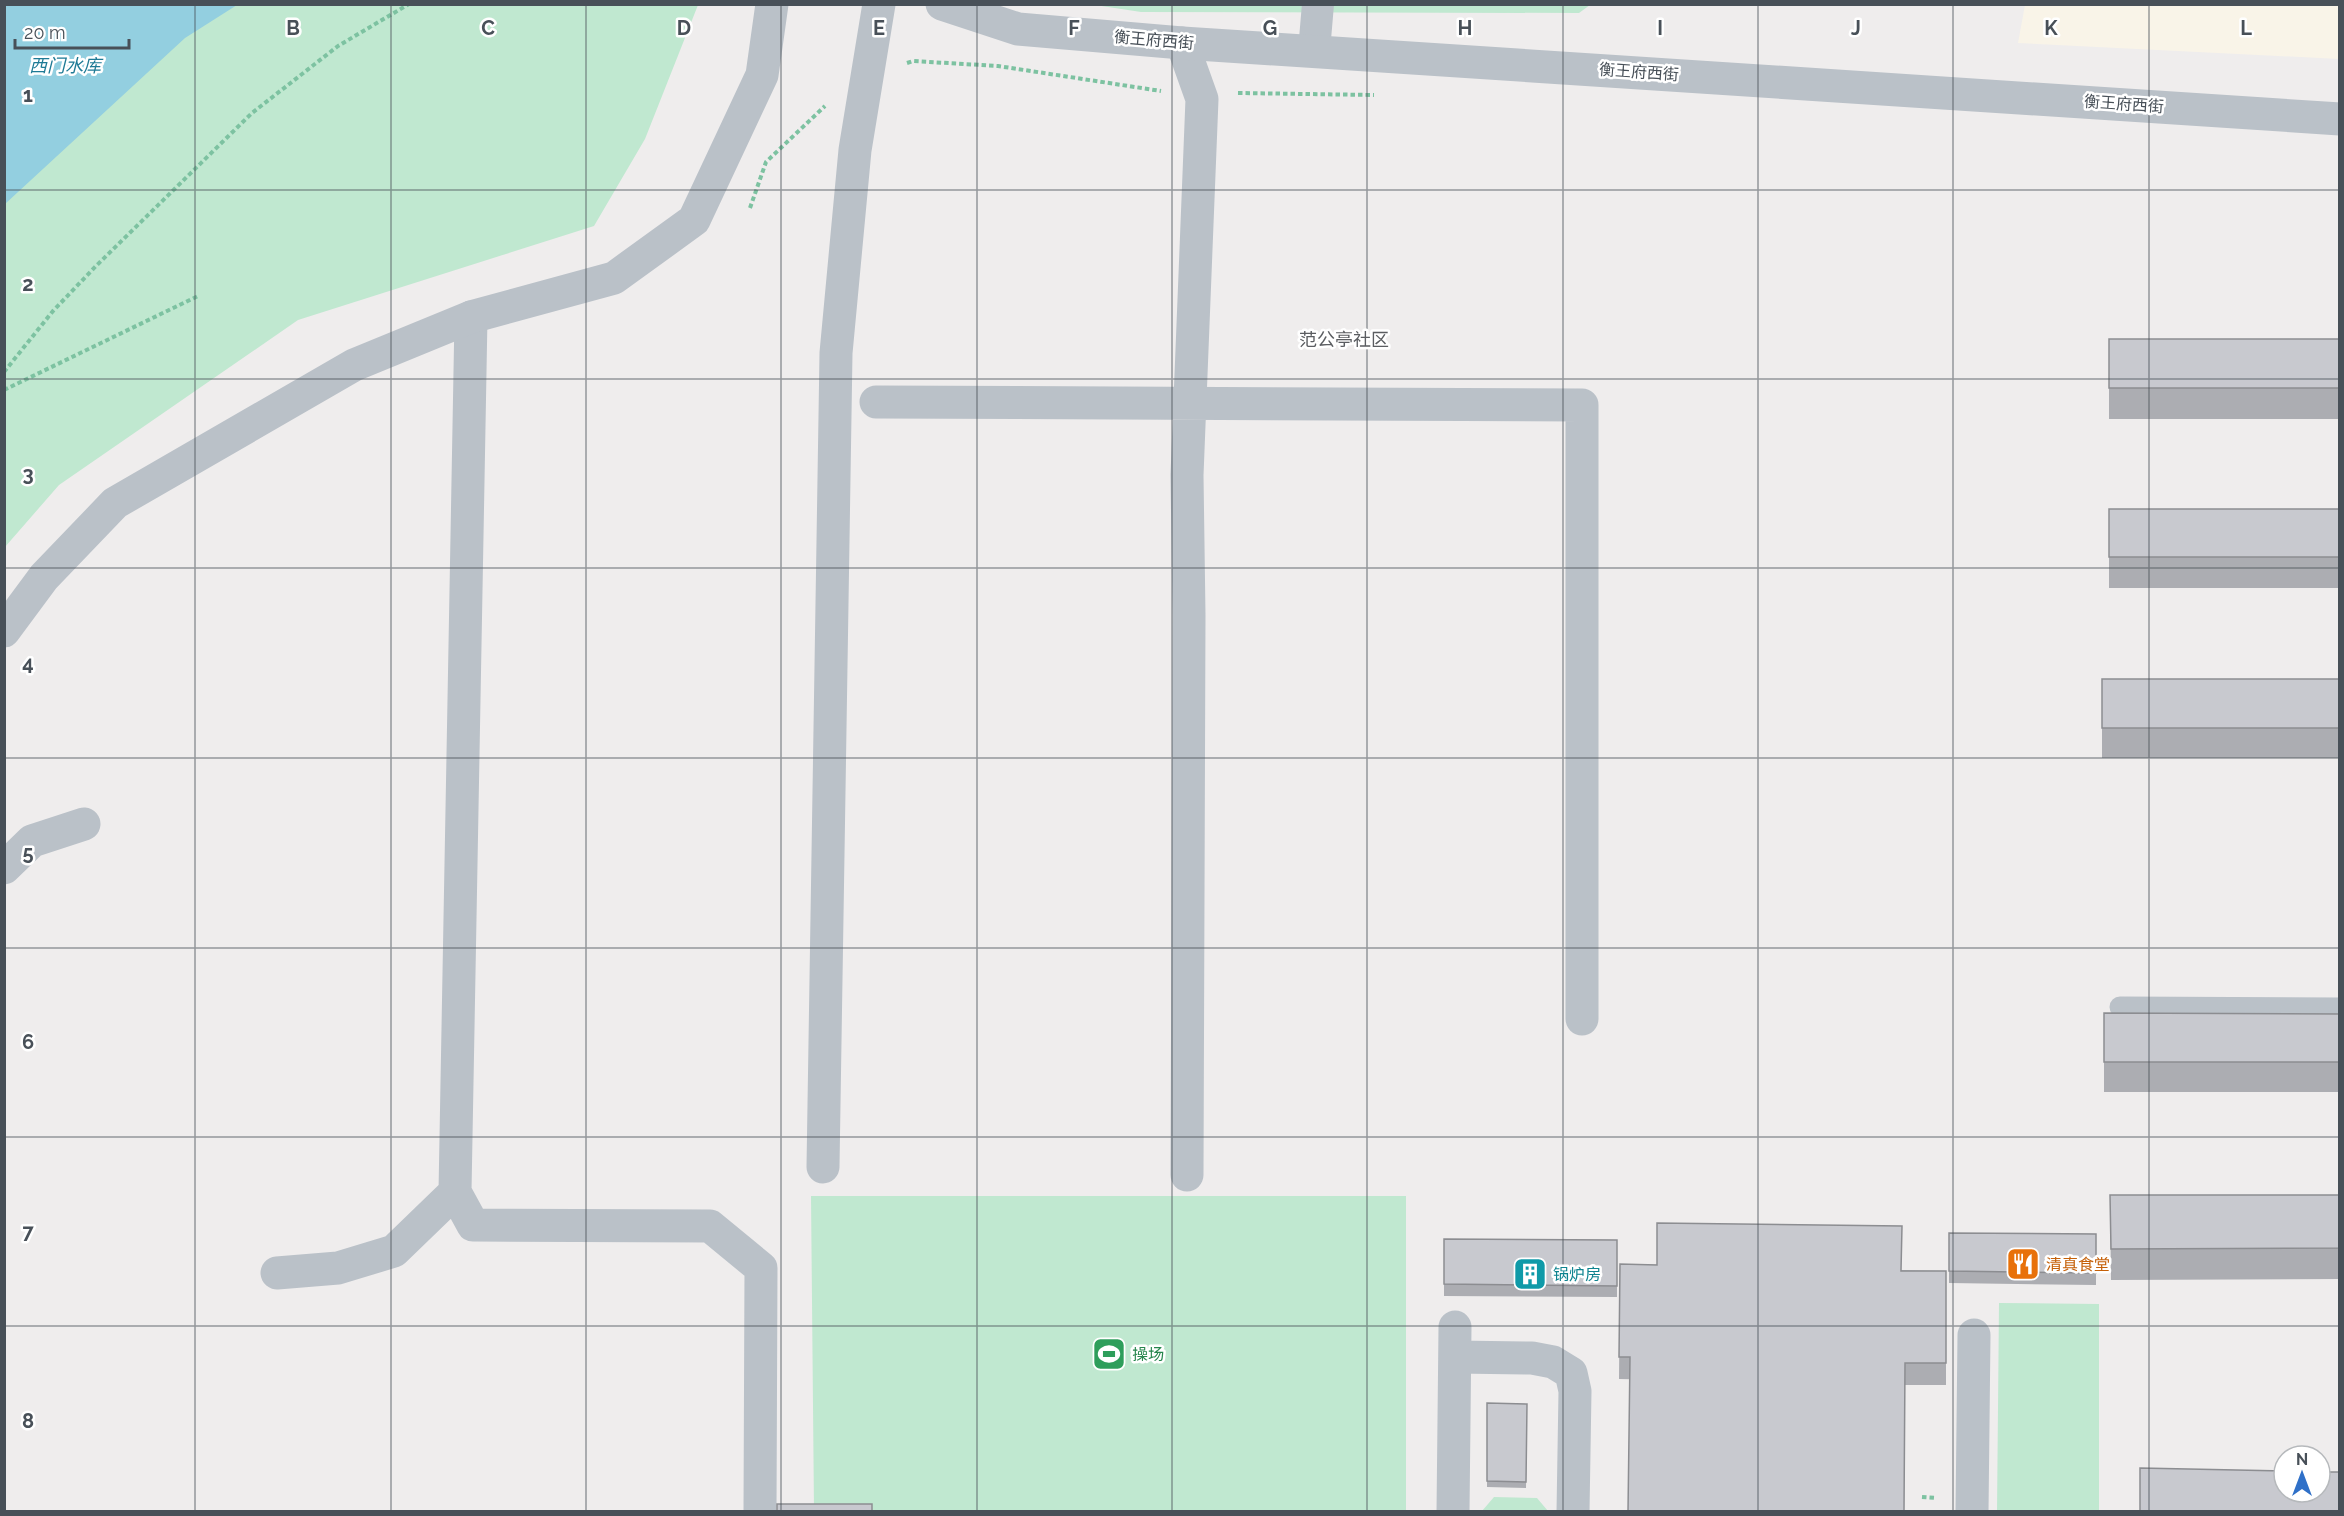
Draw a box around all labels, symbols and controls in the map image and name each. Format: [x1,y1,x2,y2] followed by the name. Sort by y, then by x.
[15,12,129,50] scale bar
[286,16,300,40] text: B
[481,16,495,40] text: C
[677,16,691,40] text: D
[873,16,885,40] text: E
[1068,16,1080,40] text: F
[1263,16,1277,40] text: G
[1458,16,1472,40] text: H
[1657,16,1663,40] text: I
[1851,16,1861,40] text: J
[2044,16,2058,40] text: K
[2240,16,2252,40] text: L
[24,22,66,43] text: 20 m
[1113,27,1195,53] street label: 衡王府西街
[29,55,104,76] water label: 西门水库
[1598,60,1680,84] street label: 衡王府西街
[23,83,33,107] text: 1
[2083,92,2165,116] street label: 衡王府西街
[22,272,34,296] text: 2
[1299,329,1389,350] district label: 范公亭社区
[22,462,34,486] text: 3
[22,651,34,675] text: 4
[22,841,34,865] text: 5
[22,1030,34,1054] text: 6
[22,1220,34,1244] text: 7
[2005,1246,2041,1282] restaurant icon: 清真食堂
[2046,1255,2110,1274] place label: 清真食堂
[1512,1256,1548,1292] building icon: 锅炉房
[1553,1265,1601,1284] place label: 锅炉房
[1091,1336,1127,1372] sports icon: 操场
[1132,1345,1164,1364] place label: 操场
[22,1409,34,1433] text: 8
[2272,1444,2332,1504] north arrow
[2296,1450,2308,1469] text: N

